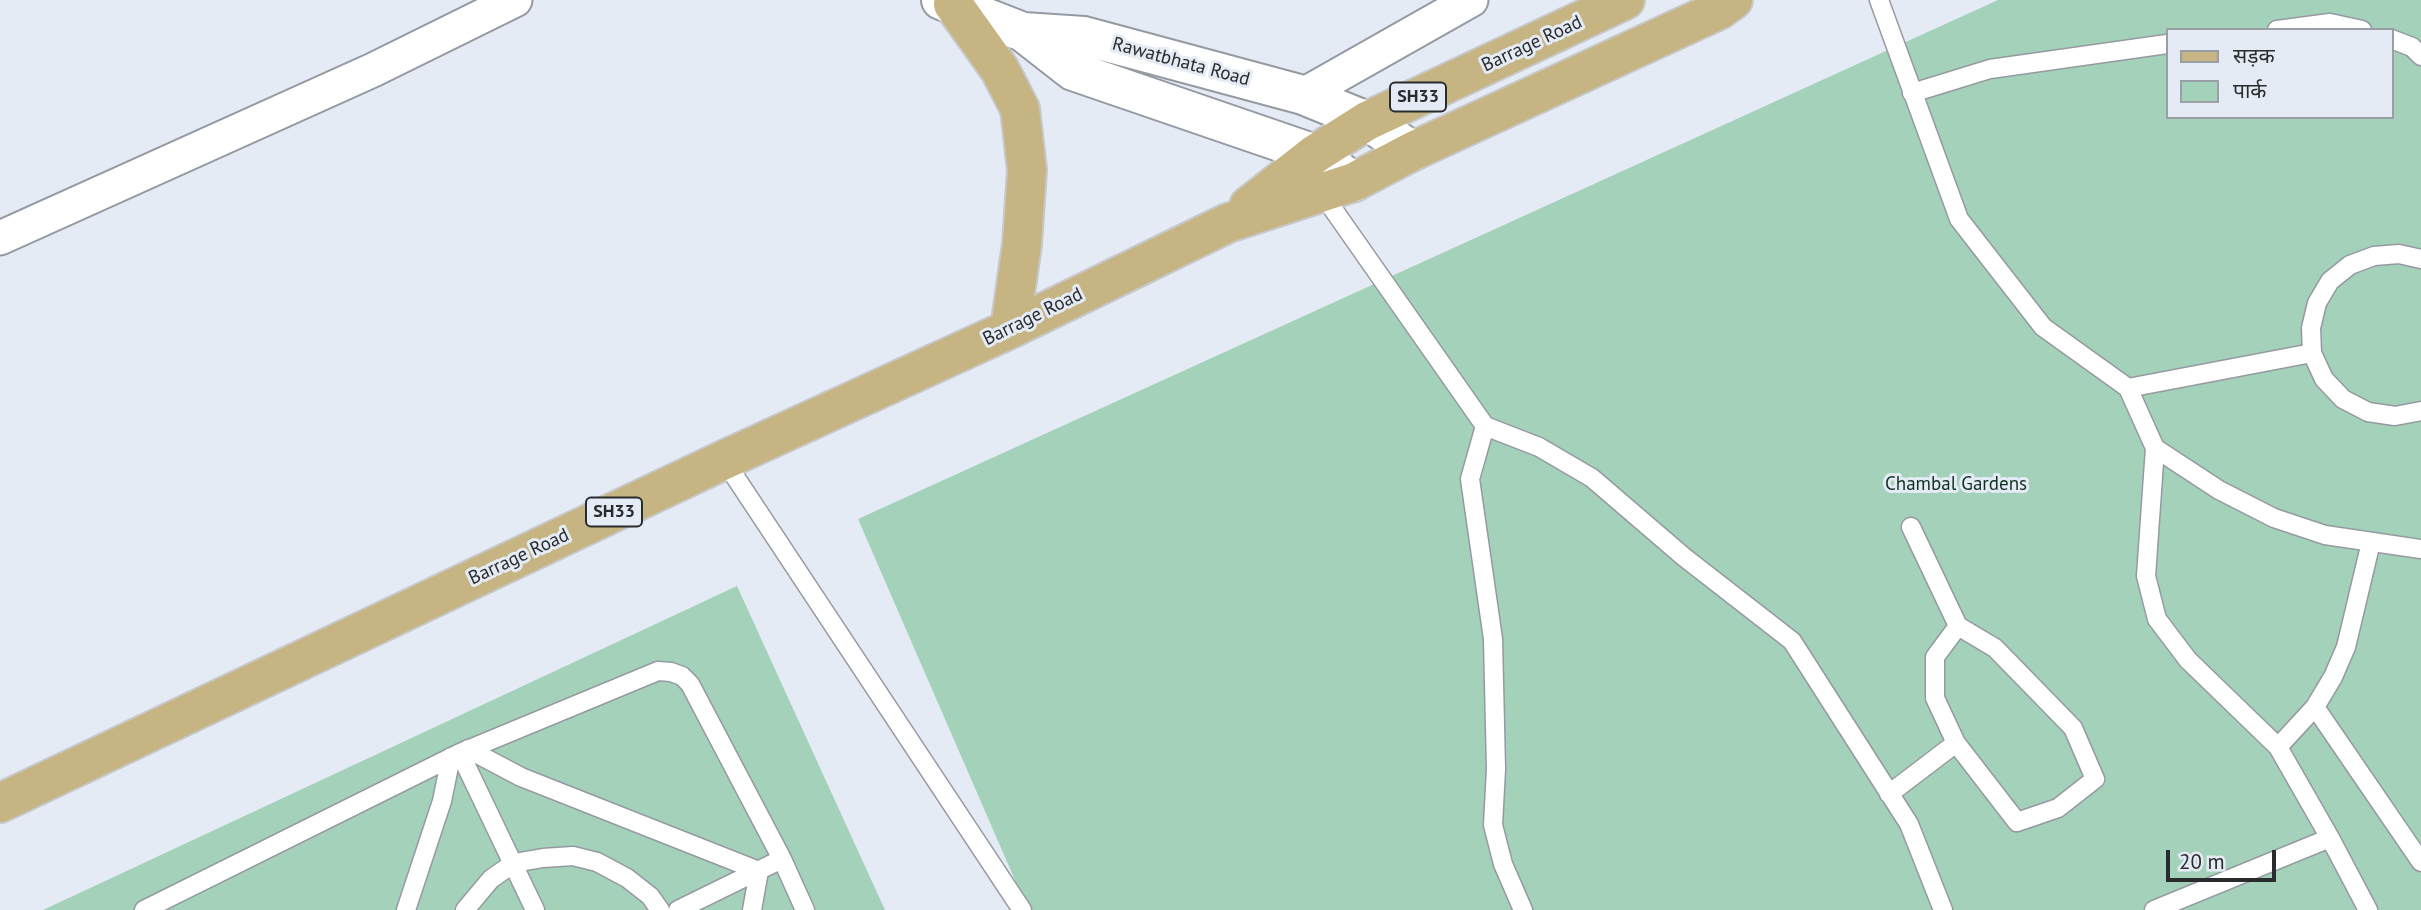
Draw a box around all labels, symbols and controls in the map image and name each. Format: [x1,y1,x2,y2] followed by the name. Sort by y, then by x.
[1478,11,1586,77] street label: Barrage Road
[2166,28,2393,119] legend
[1110,33,1252,91] street label: Rawatbhata Road
[2233,42,2275,69] text: सड़क
[2233,77,2267,104] text: पार्क
[1390,82,1446,112] road number: SH33
[979,283,1087,351] street label: Barrage Road
[1885,474,2027,496] park label: Chambal Gardens
[586,498,642,526] road number: SH33
[465,524,573,590] street label: Barrage Road
[2169,836,2279,880] scale bar
[2179,848,2225,875] text: 20 m

